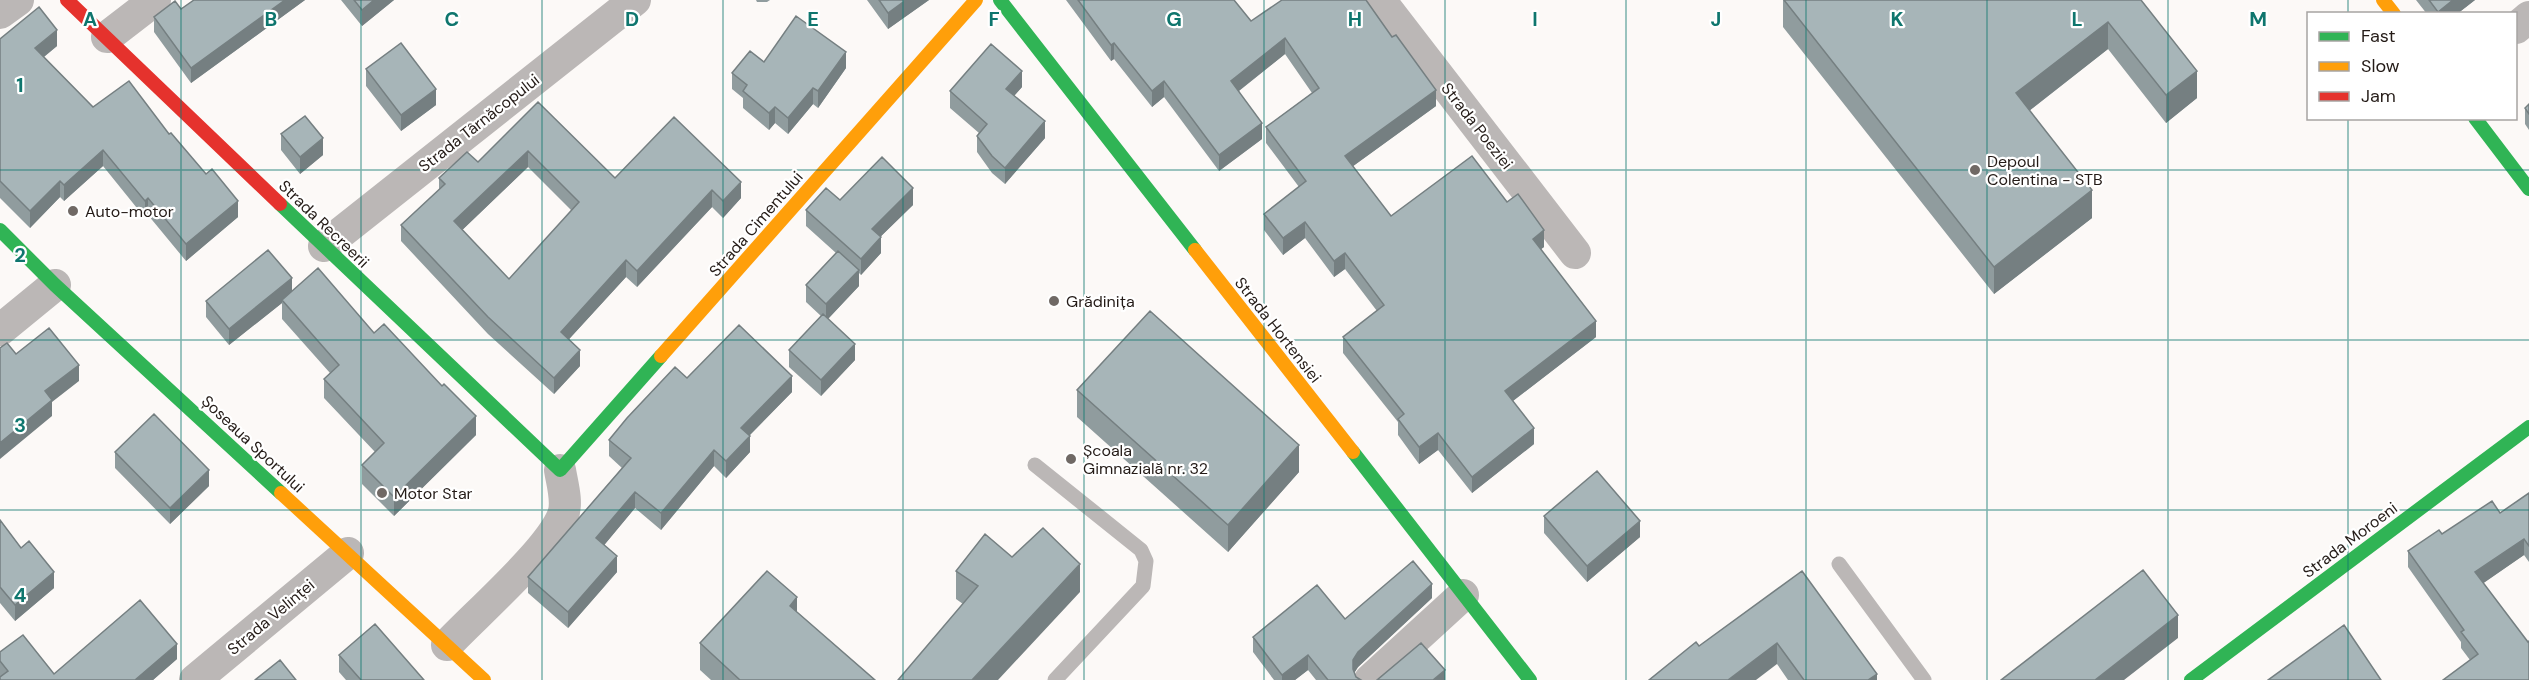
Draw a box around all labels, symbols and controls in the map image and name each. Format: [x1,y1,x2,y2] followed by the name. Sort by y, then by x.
[83,6,97,32] text: A
[265,6,277,32] text: B
[445,6,459,32] text: C
[625,6,639,32] text: D
[807,6,819,32] text: E
[988,6,1000,32] text: F
[1166,6,1182,32] text: G
[1348,6,1362,32] text: H
[1532,6,1538,32] text: I
[1711,6,1721,32] text: J
[1890,6,1904,32] text: K
[2071,6,2083,32] text: L
[2249,6,2267,32] text: M
[2307,12,2517,120] legend
[2361,24,2396,48] text: Fast
[2361,54,2400,78] text: Slow
[414,69,544,177] street label: Strada Târnăcopului
[16,72,24,98] text: 1
[1437,78,1517,174] street label: Strada Poeziei
[2361,84,2396,108] text: Jam
[1987,151,2103,190] place label: Depoul Colentina - STB
[1968,163,1982,177] marker: Depoul Colentina - STB
[704,167,808,281] street label: Strada Cimentului
[274,176,374,272] street label: Strada Recreerii
[85,201,174,222] place label: Auto-motor
[66,204,80,218] marker: Auto-motor
[14,242,26,268] text: 2
[1230,273,1326,387] street label: Strada Hortensiei
[1066,291,1135,312] place label: Grădinița
[1047,294,1061,308] marker: Grădinița
[197,391,309,497] street label: Șoseaua Sportului
[14,412,26,438] text: 3
[1083,440,1208,479] place label: Școala Gimnazială nr. 32
[1064,452,1078,466] marker: Școala Gimnazială nr. 32
[394,483,473,504] place label: Motor Star
[375,486,389,500] marker: Motor Star
[2298,498,2402,582] street label: Strada Moroeni
[223,574,319,660] street label: Strada Velinței
[14,582,27,608] text: 4

